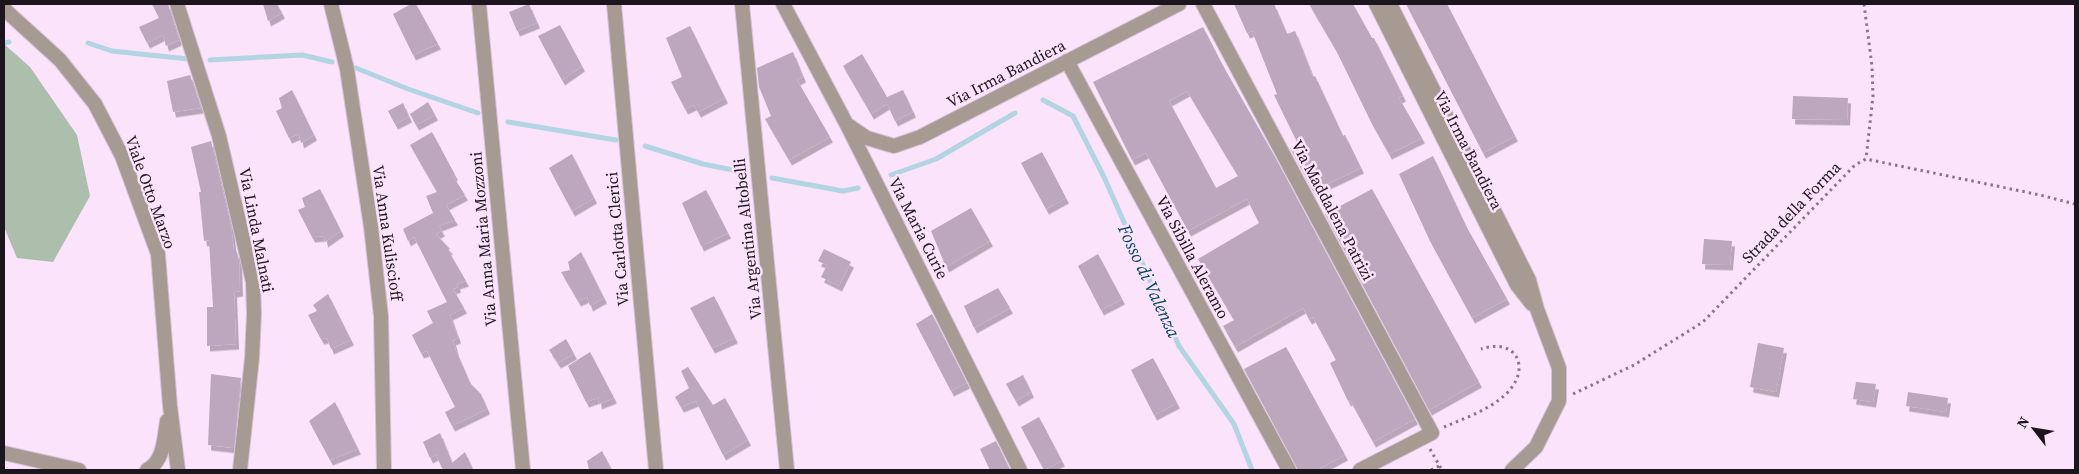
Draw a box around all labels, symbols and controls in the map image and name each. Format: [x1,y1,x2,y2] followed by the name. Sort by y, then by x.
[943,33,1070,112] street label: Via Irma Bandiera
[1430,87,1509,214] street label: Via Irma Bandiera
[120,132,182,252] street label: Viale Otto Marzo
[1287,136,1379,284] street label: Via Maddalena Patrizi
[464,151,502,327] street label: Via Anna Maria Mozzoni
[1737,156,1846,268] street label: Strada della Forma
[728,157,766,321] street label: Via Argentina Altobelli
[368,164,409,304] street label: Via Anna Kuliscioff
[234,166,280,294] street label: Via Linda Malnati
[600,171,634,307] street label: Via Carlotta Clerici
[884,173,954,283] street label: Via Maria Curie
[1151,192,1235,323] street label: Via Sibilla Aleramo
[1112,219,1187,342] water label: Fosso di Valenza
[2009,404,2059,454] north arrow
[2012,413,2034,432] text: N

